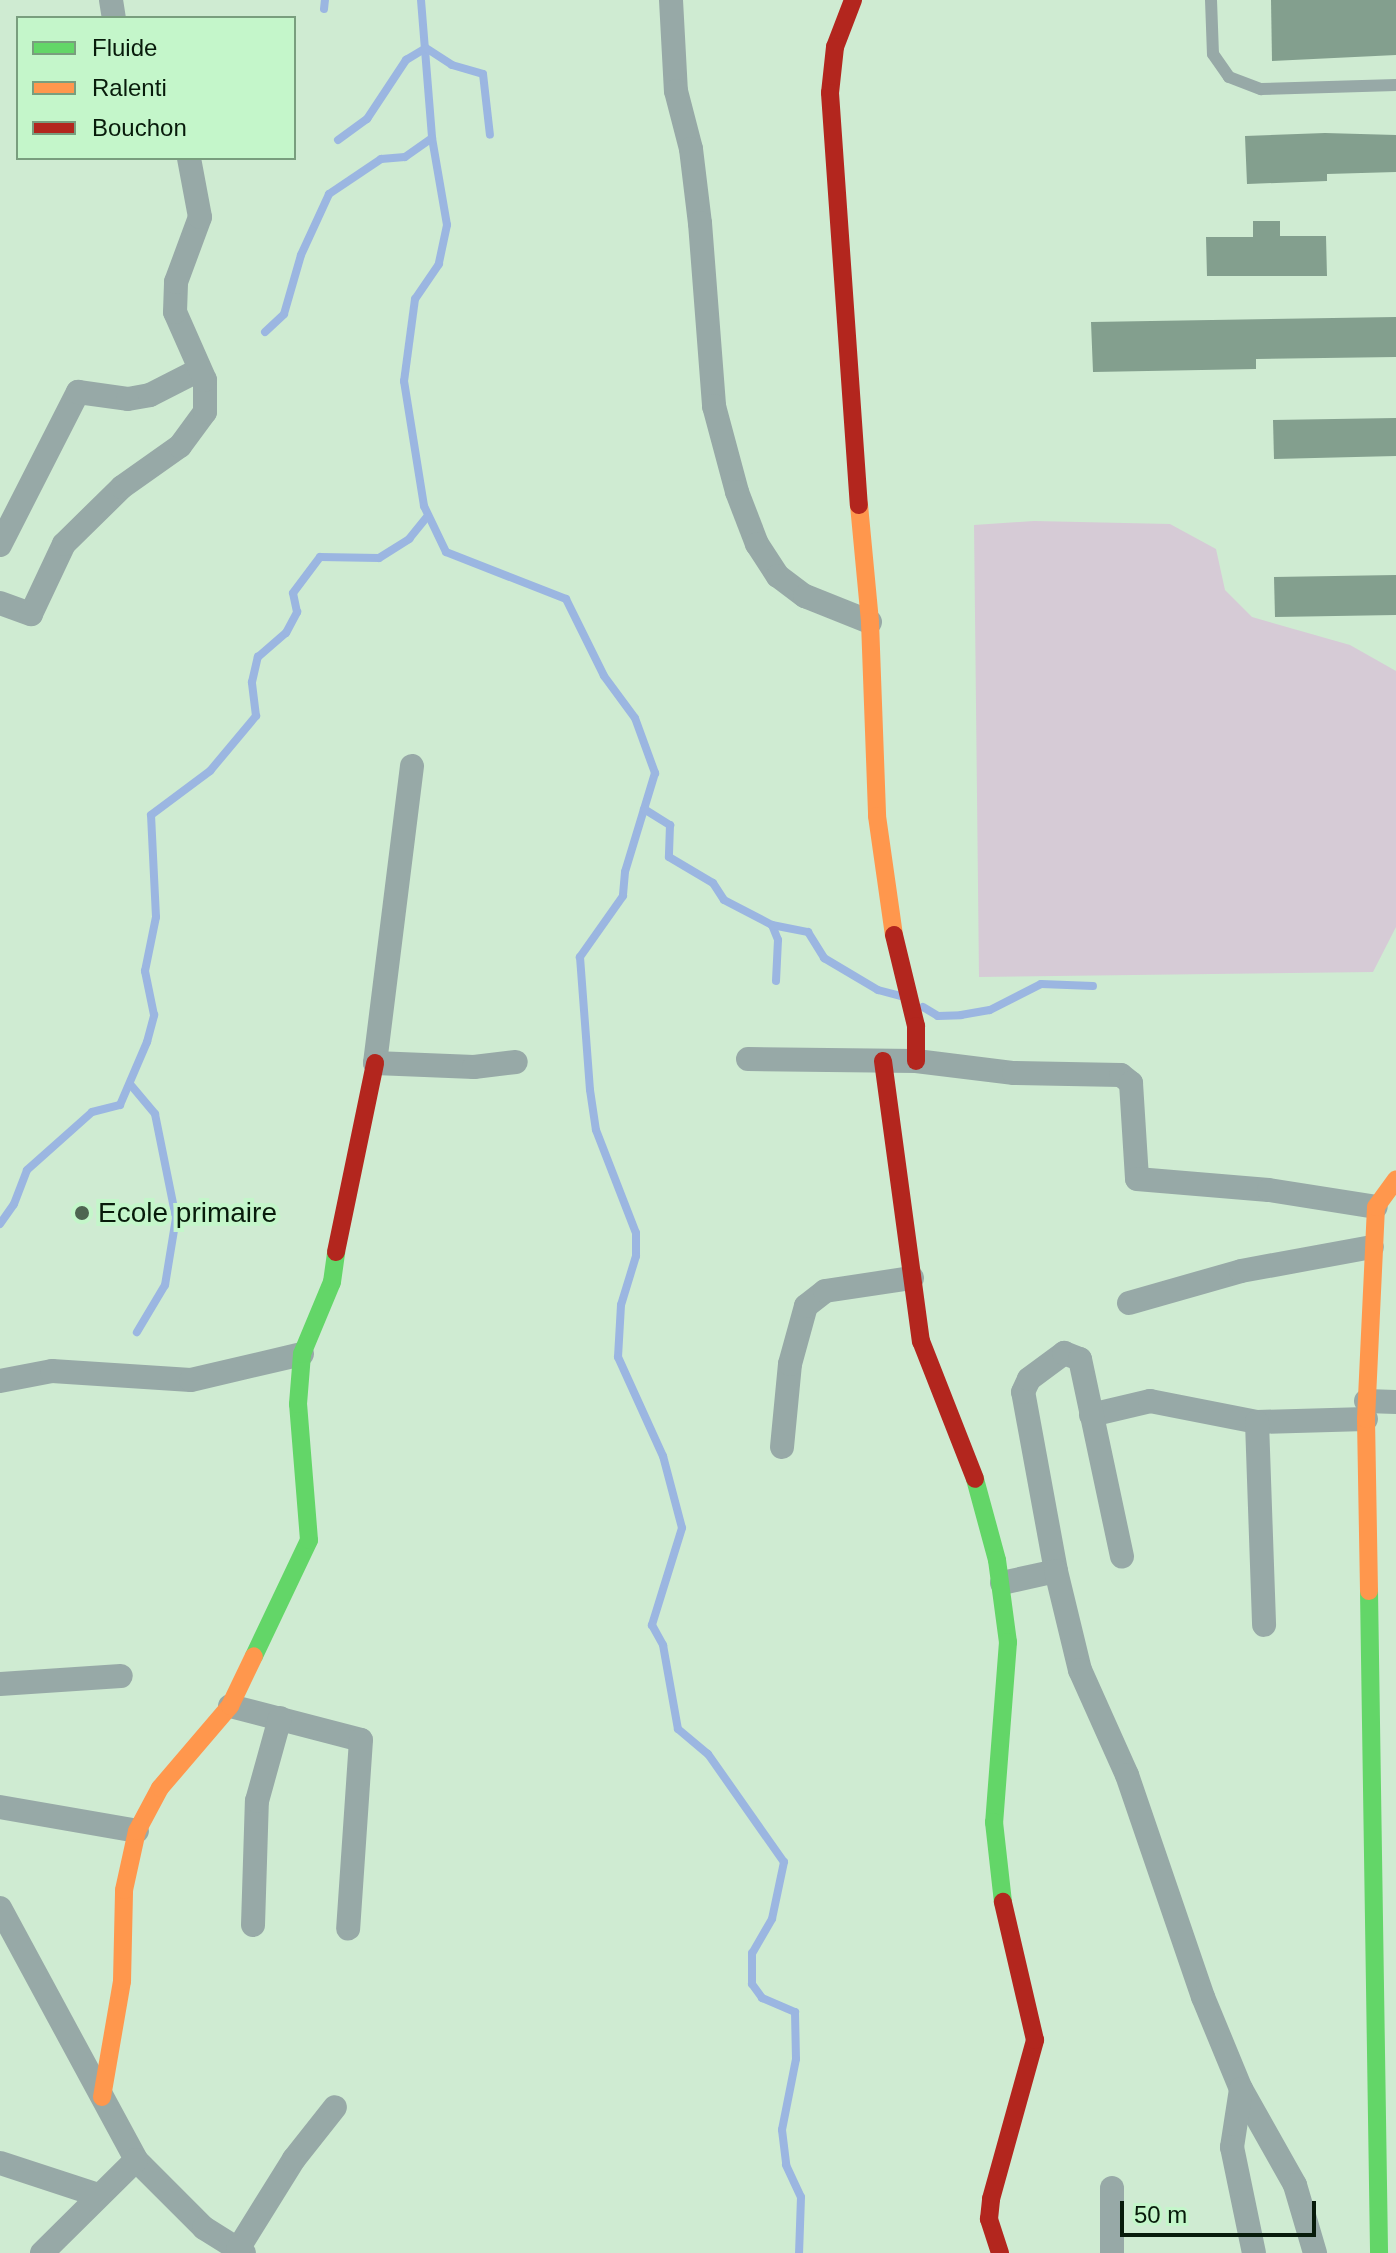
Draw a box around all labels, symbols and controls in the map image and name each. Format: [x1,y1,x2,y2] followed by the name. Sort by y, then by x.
[16,16,296,160] legend
[92,34,157,61] text: Fluide
[92,74,167,101] text: Ralenti
[92,114,187,141] text: Bouchon
[98,1196,277,1230] place label: Ecole primaire
[73,1204,91,1222] marker: Ecole primaire
[1124,2185,1320,2235] scale bar
[1134,2201,1187,2228] text: 50 m

